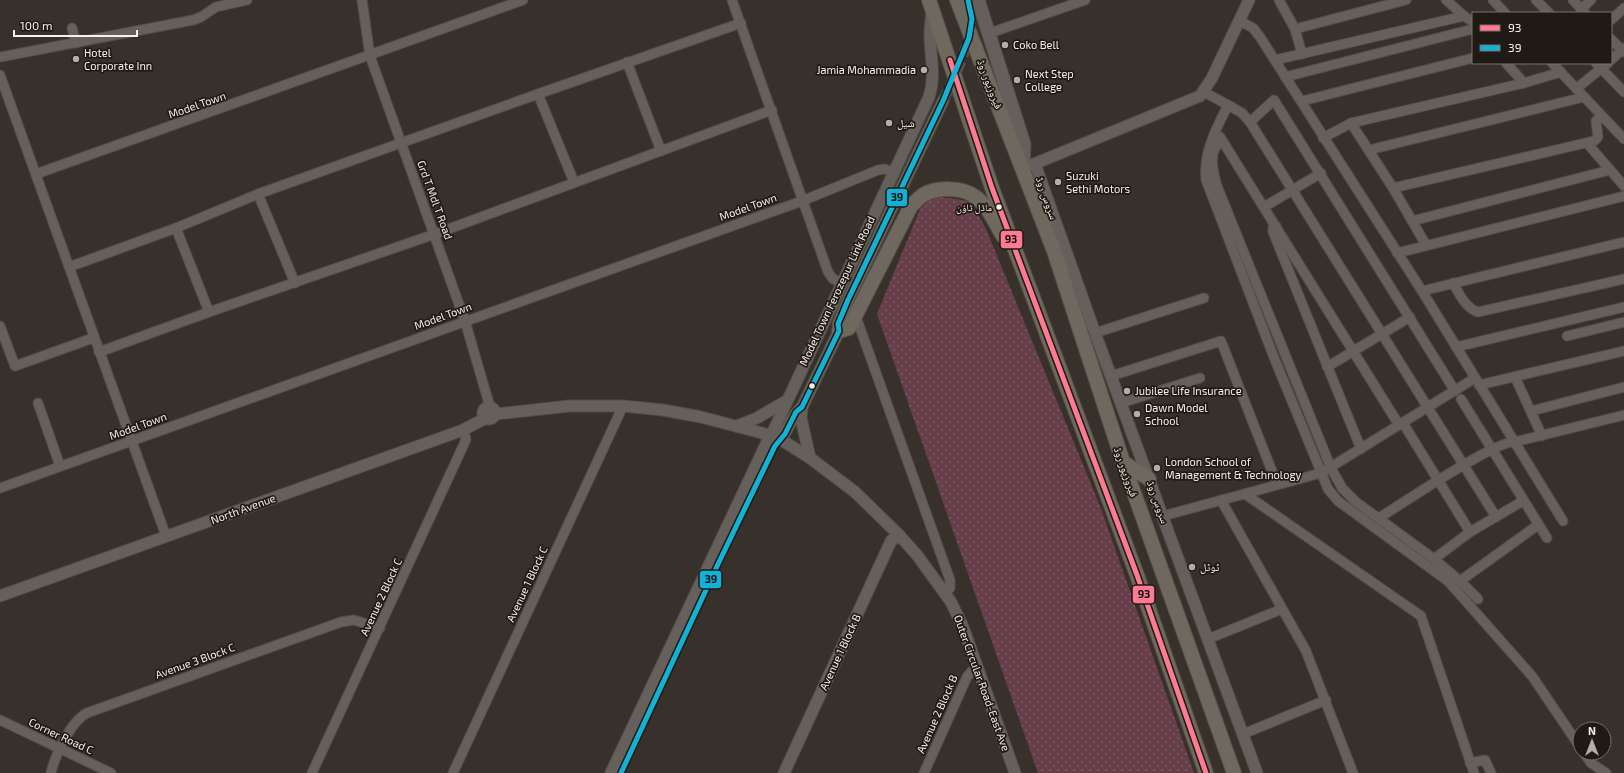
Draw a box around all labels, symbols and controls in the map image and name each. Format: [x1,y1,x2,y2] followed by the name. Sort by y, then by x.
[14,12,137,38] scale bar
[1472,12,1612,64] legend
[20,18,52,32] text: 100 m
[1508,20,1522,34] text: 93
[1013,38,1060,51] place label: Coko Bell
[1000,40,1010,50] marker: Coko Bell
[1508,40,1522,54] text: 39
[84,46,152,72] place label: Hotel Corporate Inn
[71,54,81,64] marker: Hotel Corporate Inn
[974,57,1006,111] street label: فیروزپور روڈ
[817,63,916,76] place label: Jamia Mohammadia
[919,65,929,75] marker: Jamia Mohammadia
[1025,67,1074,93] place label: Next Step College
[1012,75,1022,85] marker: Next Step College
[166,89,227,120] street label: Model Town
[897,116,915,130] place label: شیل
[884,118,894,128] marker: شیل
[415,158,456,241] street label: Grd T Mdl T Road
[1066,169,1131,195] place label: Suzuki Sethi Motors
[1033,175,1061,221] street label: سروس روڈ
[1053,177,1063,187] marker: Suzuki Sethi Motors
[886,188,908,207] line badge: 39
[717,190,778,223] street label: Model Town
[891,190,903,203] text: 39
[956,201,992,214] place label: ماڈل ٹاؤن
[994,202,1004,212] marker: ماڈل ٹاؤن
[796,214,877,368] street label: Model Town Ferozepur Link Road
[1000,230,1023,249] line badge: 93
[1005,232,1017,245] text: 93
[412,299,473,332] street label: Model Town
[807,381,817,391] unlabelled marker
[1135,384,1242,397] place label: Jubilee Life Insurance
[1122,386,1132,396] marker: Jubilee Life Insurance
[1145,401,1208,427] place label: Dawn Model School
[107,409,168,442] street label: Model Town
[1132,409,1142,419] marker: Dawn Model School
[1111,445,1141,499] street label: فیروزپور روڈ
[1165,455,1302,481] place label: London School of Management & Technology
[1152,463,1162,473] marker: London School of Management & Technology
[1144,479,1172,525] street label: سروس روڈ
[209,491,277,526] street label: North Avenue
[503,544,550,624] street label: Avenue 1 Block C
[357,556,404,638] street label: Avenue 2 Block C
[1200,560,1219,574] place label: ٹوٹل
[1187,562,1197,572] marker: ٹوٹل
[699,570,722,589] line badge: 39
[705,572,717,585] text: 39
[1132,585,1155,604] line badge: 93
[1138,587,1150,600] text: 93
[816,611,863,692] street label: Avenue 1 Block B
[952,613,1013,753] street label: Outer Circular Road-East Ave
[153,640,236,681] street label: Avenue 3 Block C
[913,672,960,755] street label: Avenue 2 Block B
[27,715,96,756] street label: Corner Road C
[1572,721,1612,761] north arrow
[1588,724,1596,737] text: N

